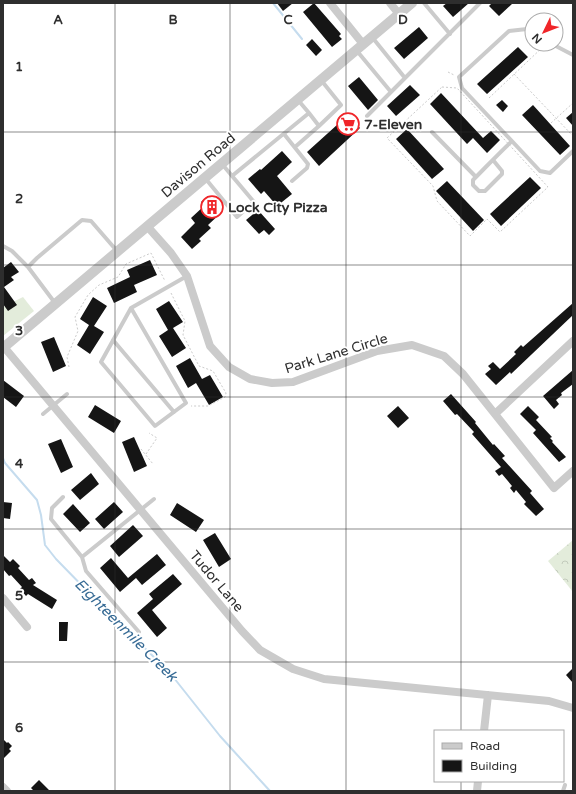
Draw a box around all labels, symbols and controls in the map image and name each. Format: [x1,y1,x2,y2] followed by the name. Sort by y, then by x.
[53,12,63,28] text: A
[168,12,178,28] text: B
[283,12,293,28] text: C
[398,12,408,28] text: D
[524,12,564,52] north arrow
[529,31,545,46] text: N
[15,59,23,75] text: 1
[335,111,361,137] supermarket icon: 7-Eleven
[364,116,422,133] place label: 7-Eleven
[158,129,239,201] street label: Davison Road
[15,191,23,207] text: 2
[199,194,225,220] building icon: Lock City Pizza
[228,199,328,216] place label: Lock City Pizza
[15,323,23,339] text: 3
[283,330,390,377] street label: Park Lane Circle
[15,456,24,472] text: 4
[186,547,247,616] street label: Tudor Lane
[71,575,182,686] water label: Eighteenmile Creek
[15,588,23,604] text: 5
[15,720,23,736] text: 6
[434,730,564,782] legend
[470,739,500,753] text: Road
[470,759,517,773] text: Building

